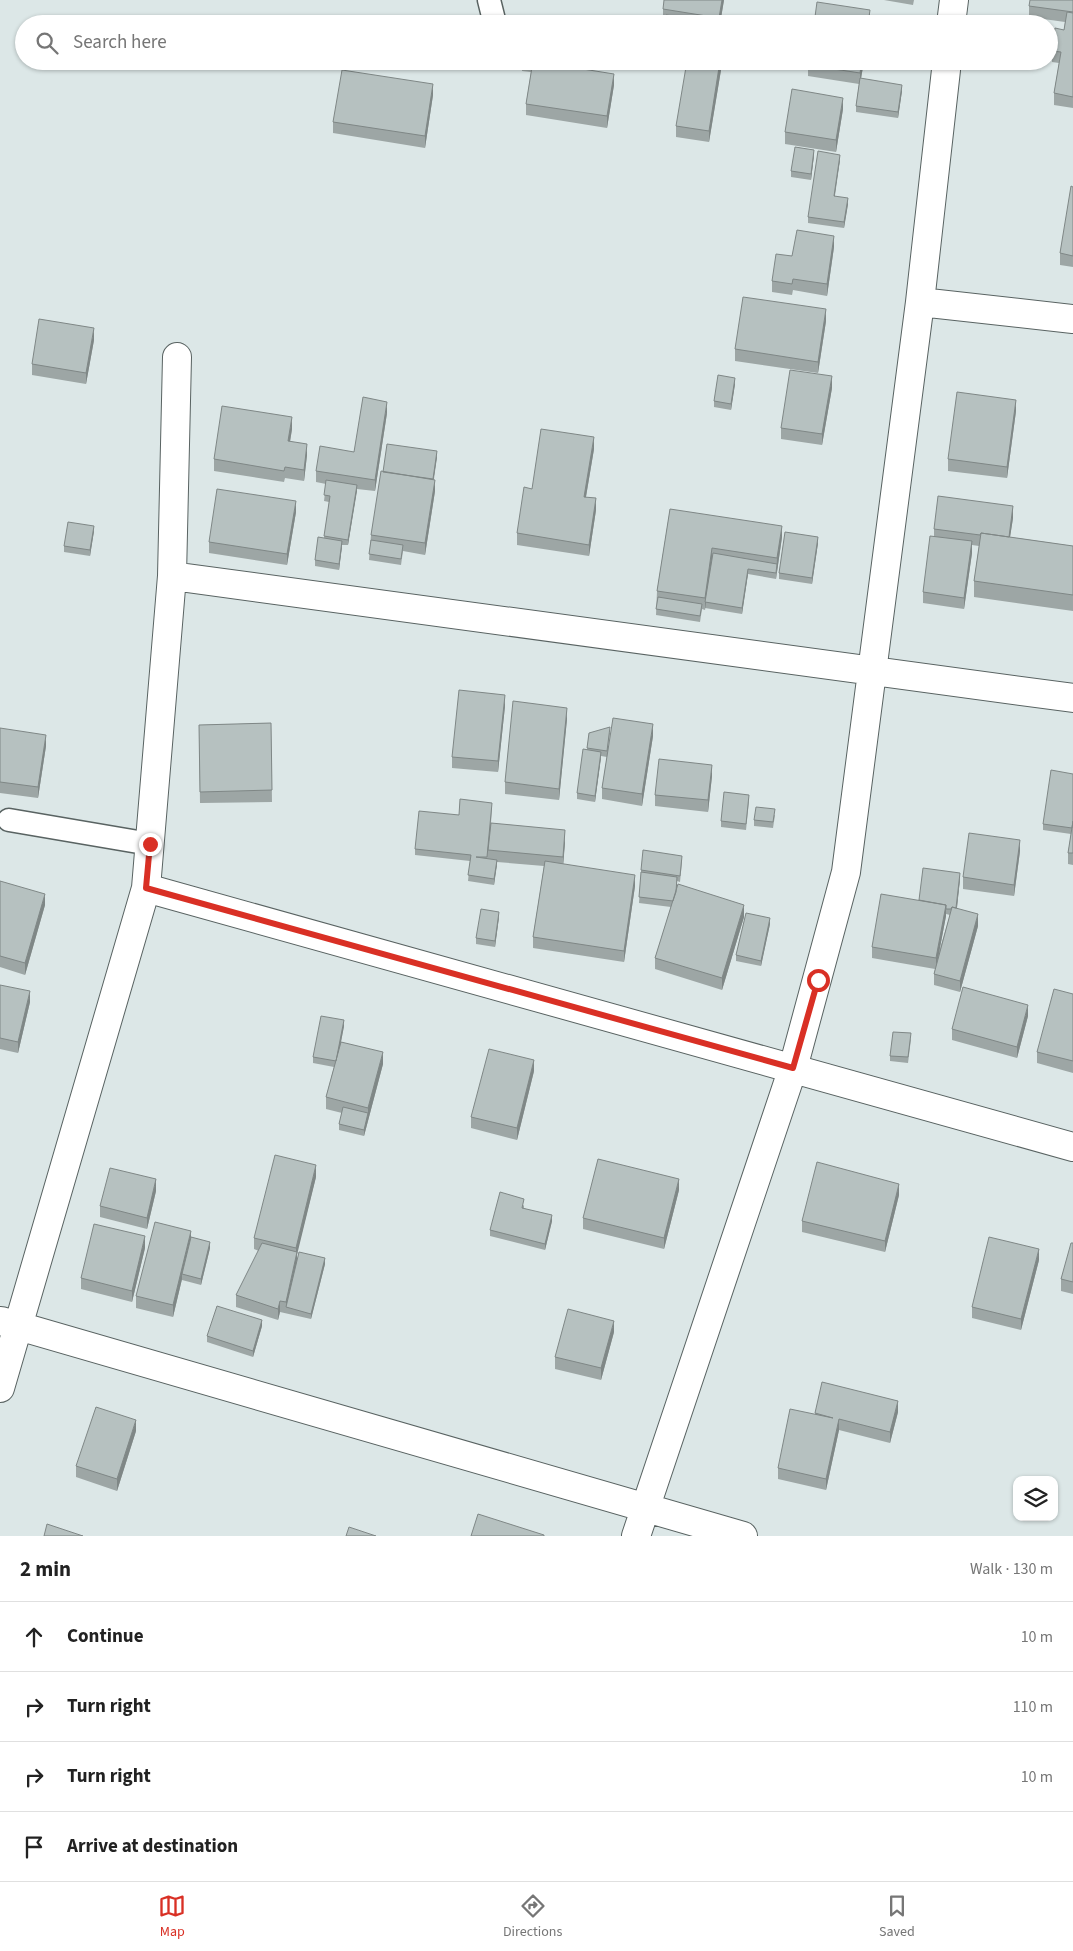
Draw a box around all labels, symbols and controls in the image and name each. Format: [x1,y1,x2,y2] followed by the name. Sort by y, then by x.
[15,15,1058,70] search box
[33,29,61,57] icon: search
[73,29,167,56] text: Search here
[139,833,162,856] route end
[807,969,830,992] route start
[1013,1476,1058,1521] map controls
[1013,1476,1058,1521] button: layers
[20,1554,71,1584] text: 2 min
[970,1558,1053,1580] text: Walk · 130 m
[20,1623,48,1651] icon: ahead
[67,1623,144,1650] text: Continue
[1021,1626,1053,1648] text: 10 m
[20,1693,48,1721] icon: right
[67,1693,151,1720] text: Turn right
[1013,1696,1053,1718] text: 110 m
[20,1763,48,1791] icon: right
[67,1763,151,1790] text: Turn right
[1021,1766,1053,1788] text: 10 m
[20,1833,48,1861] icon: arrive
[67,1833,238,1860] text: Arrive at destination
[158,1892,186,1942] tab: Map
[503,1892,562,1942] tab: Directions
[879,1892,915,1942] tab: Saved

